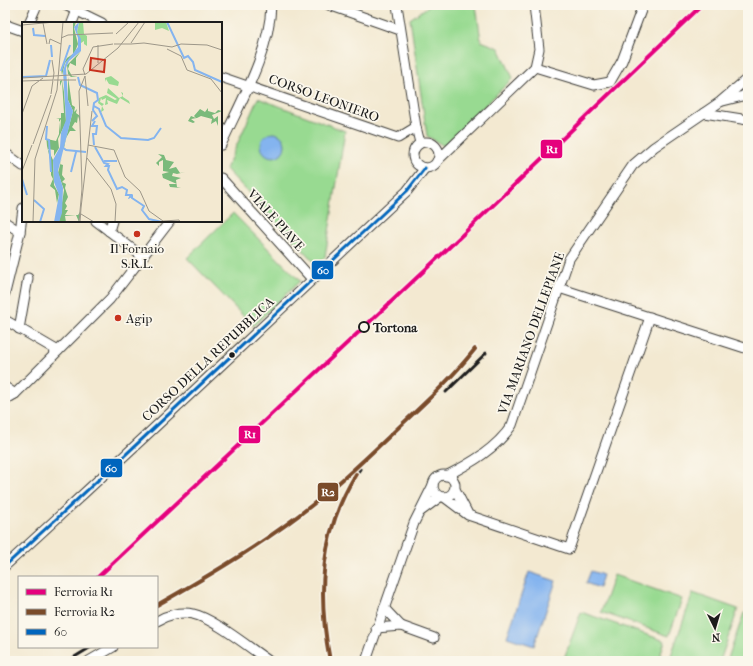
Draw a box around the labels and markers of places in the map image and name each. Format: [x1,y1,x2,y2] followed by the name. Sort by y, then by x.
[132,229,142,239] marker: Il Fornaio S.R.L.
[110,241,165,271] place label: Il Fornaio S.R.L.
[125,311,152,326] place label: Agip
[113,313,123,323] marker: Agip
[372,320,418,335] place label: Tortona
[358,321,370,333] marker: Tortona
[227,350,237,360] unlabelled marker

